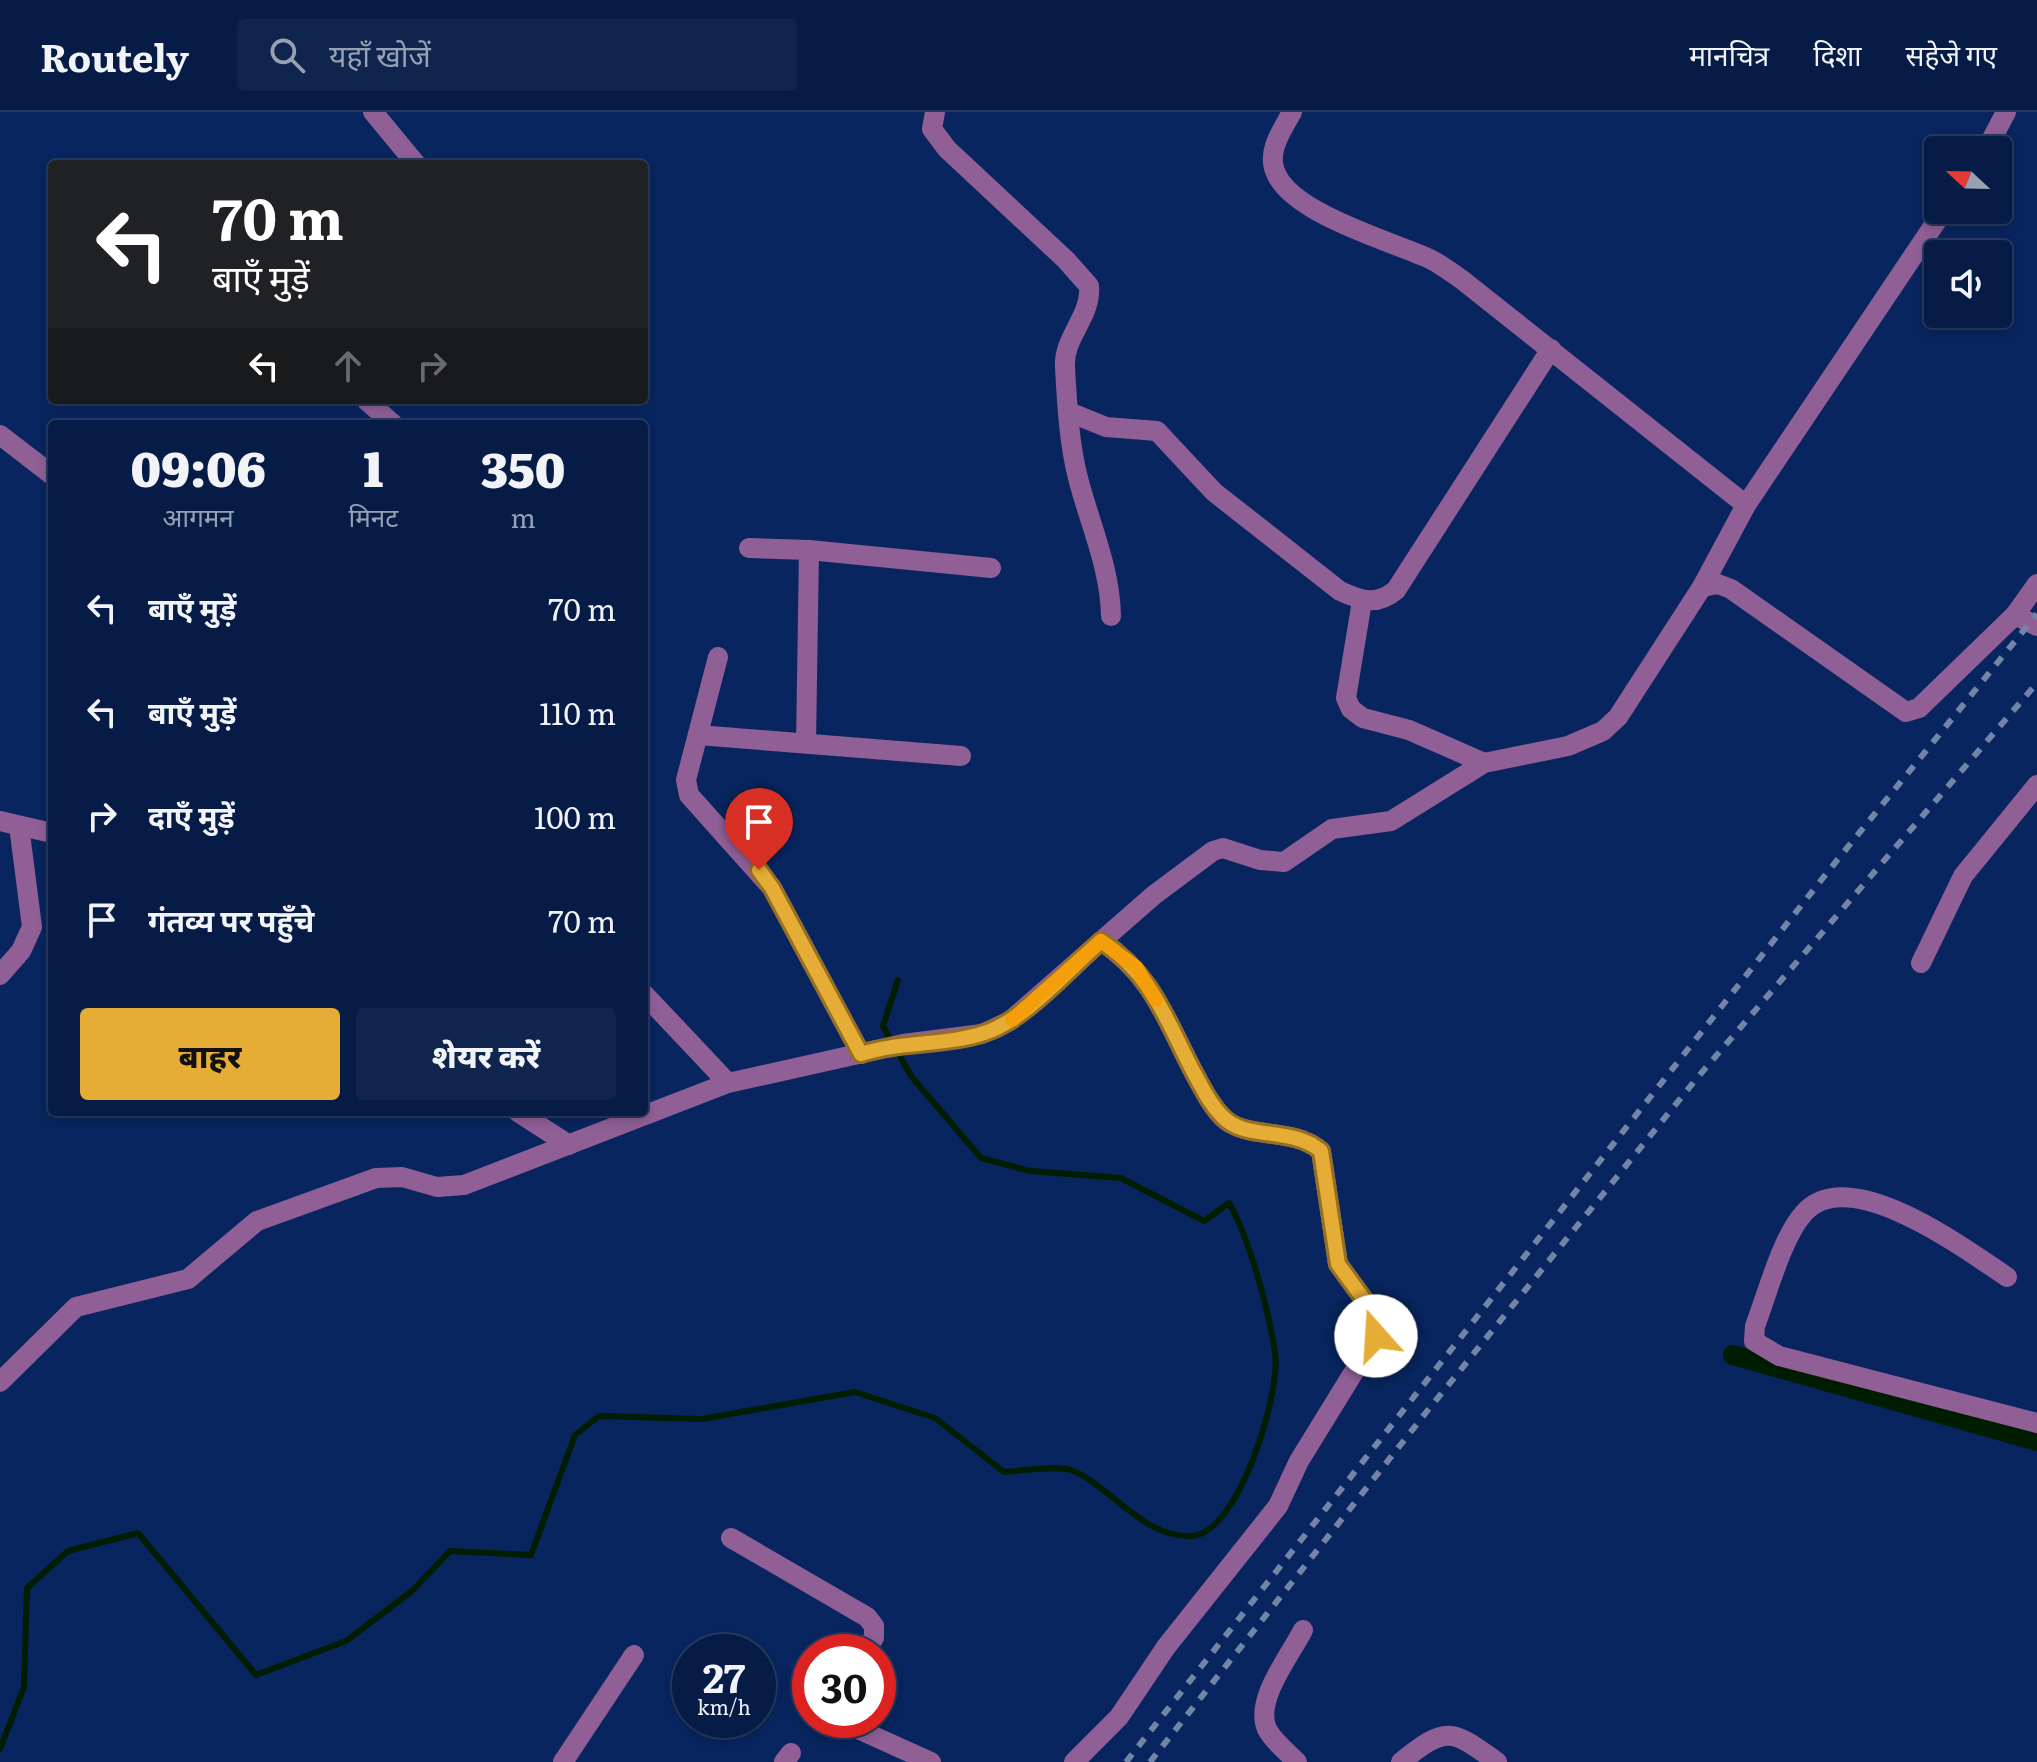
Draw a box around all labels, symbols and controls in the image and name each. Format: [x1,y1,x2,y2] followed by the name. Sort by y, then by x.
[237,19,797,91] search box
[40,27,189,84] text: Routely
[329,32,431,76] text: यहाँ खोजें
[265,33,309,77] icon: search
[1689,33,1769,75] text: मानचित्र
[1813,33,1862,75] text: दिशा
[1906,33,1997,75] text: सहेजे गए
[1924,136,2012,224] north arrow
[1924,136,2012,328] map controls
[212,174,344,257] text: 70 m
[80,192,184,296] icon: left
[1924,240,2012,328] button: sound
[212,250,310,303] text: बाएँ मुड़ें
[242,344,286,388] icon: left
[326,344,370,388] icon: ahead
[410,344,454,388] icon: right
[130,431,266,502] text: 09:06
[363,431,383,502] text: 1
[481,432,565,503] text: 350
[163,496,234,535] text: आगमन
[348,496,398,535] text: मिनट
[511,497,536,536] text: m
[148,585,236,629] text: बाएँ मुड़ें
[80,586,124,630] icon: left
[548,586,616,630] text: 70 m
[148,689,236,733] text: बाएँ मुड़ें
[80,690,124,734] icon: left
[539,690,616,734] text: 110 m
[725,788,793,870] pin
[148,793,235,837] text: दाएँ मुड़ें
[80,794,124,838] icon: right
[534,794,616,838] text: 100 m
[737,800,781,844] icon: arrive
[148,897,314,941] text: गंतव्य पर पहुँचे
[80,898,124,942] icon: arrive
[548,898,616,942] text: 70 m
[80,1008,340,1100] button: बाहर
[356,1008,616,1100] button: शेयर करें
[1334,1294,1418,1378] position arrow
[792,1634,896,1738] speed limit sign: 30
[703,1646,745,1705] text: 27
[697,1691,751,1721] text: km/h

